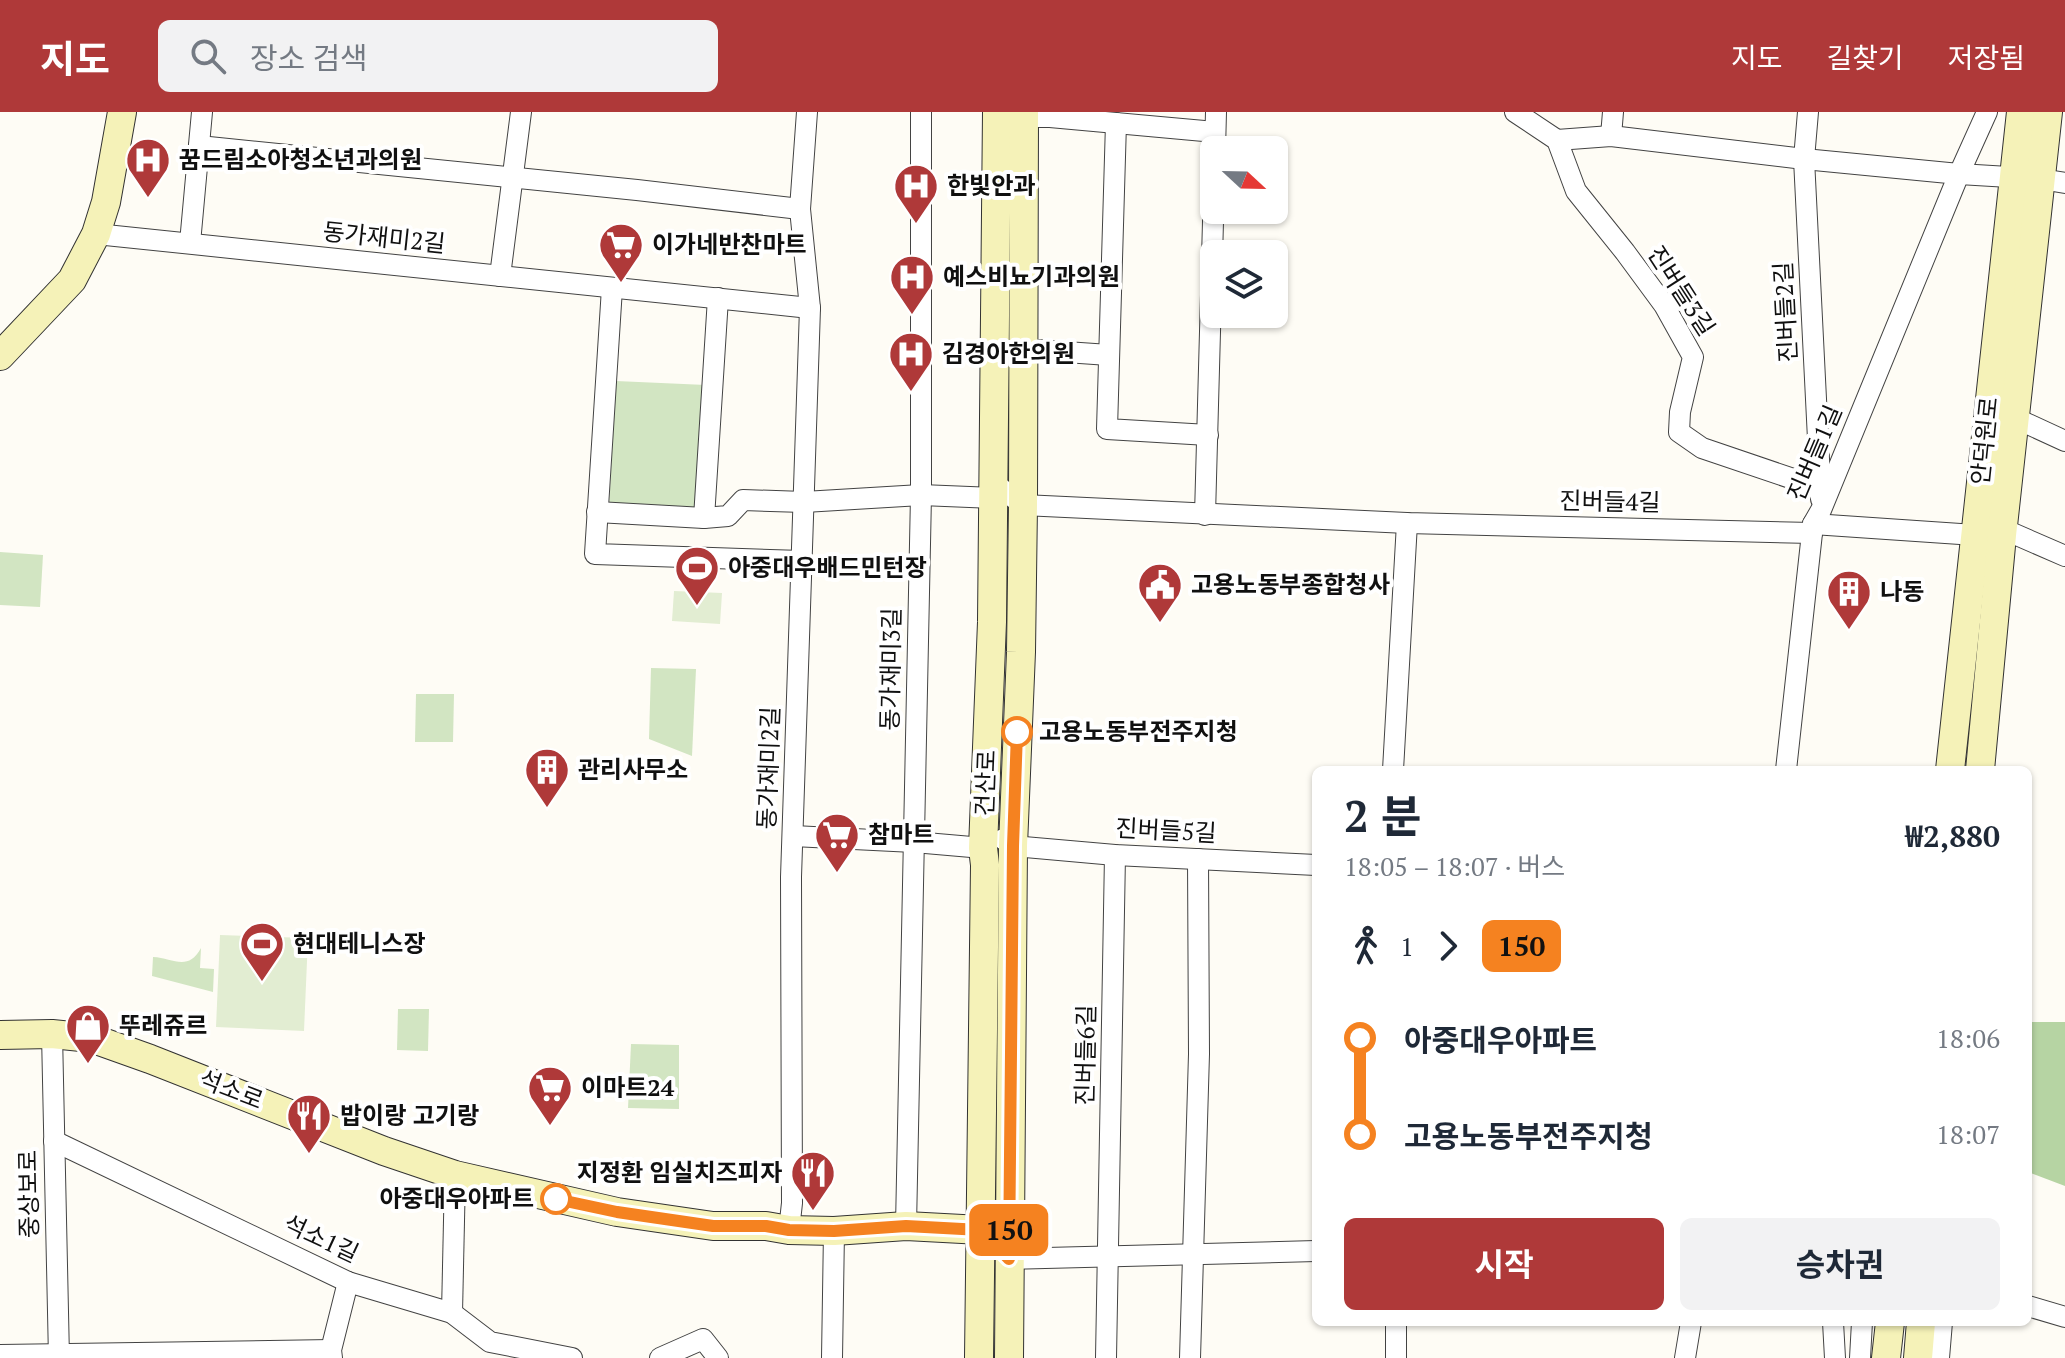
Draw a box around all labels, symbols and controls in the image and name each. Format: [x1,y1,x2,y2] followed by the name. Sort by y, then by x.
[158,20,718,92] search box
[40,34,110,84] text: 지도
[186,34,230,78] icon: search
[250,38,368,78] text: 장소 검색
[1731,39,1782,76] text: 지도
[1826,39,1904,76] text: 길찾기
[1948,39,2025,76] text: 저장됨
[124,136,172,199] hospital icon: 꿈드림소아청소년과의원
[1200,136,1288,224] north arrow
[1200,136,1288,328] map controls
[179,143,422,175] place label: 꿈드림소아청소년과의원
[892,162,940,225] hospital icon: 한빛안과
[947,169,1035,201] place label: 한빛안과
[321,215,447,259] street label: 동가재미2길
[597,221,645,284] supermarket icon: 이가네반찬마트
[652,228,807,260] place label: 이가네반찬마트
[1641,239,1723,342] street label: 진버들3길
[1200,240,1288,328] button: layers
[888,253,936,316] hospital icon: 예스비뇨기과의원
[943,260,1120,292] place label: 예스비뇨기과의원
[1766,261,1804,363] street label: 진버들2길
[887,330,935,393] hospital icon: 김경아한의원
[942,337,1074,369] place label: 김경아한의원
[1963,395,2005,486] street label: 안덕원로
[1780,400,1849,505] street label: 진버들1길
[1559,484,1661,518] street label: 진버들4길
[673,544,721,607] sports icon: 아중대우배드민턴장
[728,551,927,583] place label: 아중대우배드민턴장
[1136,561,1184,624] public building icon: 고용노동부종합청사
[1191,568,1390,600] place label: 고용노동부종합청사
[1825,568,1873,631] building icon: 나동
[1880,575,1924,607] place label: 나동
[873,607,907,731] street label: 동가재미3길
[750,706,786,830] street label: 동가재미2길
[1039,715,1238,747] place label: 고용노동부전주지청
[1002,717,1032,747] marker: 고용노동부전주지청
[523,746,571,809] building icon: 관리사무소
[968,749,1002,817] street label: 건산로
[578,753,688,785] place label: 관리사무소
[1344,786,1421,845] text: 2 분
[813,811,861,874] supermarket icon: 참마트
[1115,811,1217,849] street label: 진버들5길
[1905,816,2000,856] text: ₩2,880
[868,818,934,850] place label: 참마트
[1344,849,1565,883] text: 18:05 – 18:07 · 버스
[238,920,286,983] sports icon: 현대테니스장
[1344,924,1388,968] icon: walk
[1426,924,1470,968] icon: forward
[293,927,425,959] place label: 현대테니스장
[1498,927,1545,964] text: 150
[1400,929,1414,963] text: 1
[64,1002,112,1065] shop icon: 뚜레쥬르
[1068,1004,1102,1106] street label: 진버들6길
[119,1009,207,1041] place label: 뚜레쥬르
[1404,1020,1597,1060] text: 아중대우아파트
[1936,1021,2000,1055] text: 18:06
[195,1062,268,1116] street label: 석소로
[526,1064,574,1127] supermarket icon: 이마트24
[581,1071,675,1103] place label: 이마트24
[285,1092,333,1155] restaurant icon: 밥이랑 고기랑
[340,1099,479,1131] place label: 밥이랑 고기랑
[1404,1116,1652,1156] text: 고용노동부전주지청
[1936,1117,2000,1151] text: 18:07
[789,1149,837,1212] restaurant icon: 지정환 임실치즈피자
[11,1150,45,1238] street label: 중상보로
[577,1156,782,1188] place label: 지정환 임실치즈피자
[379,1182,534,1214] place label: 아중대우아파트
[541,1184,571,1214] marker: 아중대우아파트
[963,1204,1055,1256] line badge: 150
[279,1207,364,1269] street label: 석소1길
[985,1211,1033,1248] text: 150
[1344,1218,1664,1310] button: 시작
[1680,1218,2000,1310] button: 승차권

